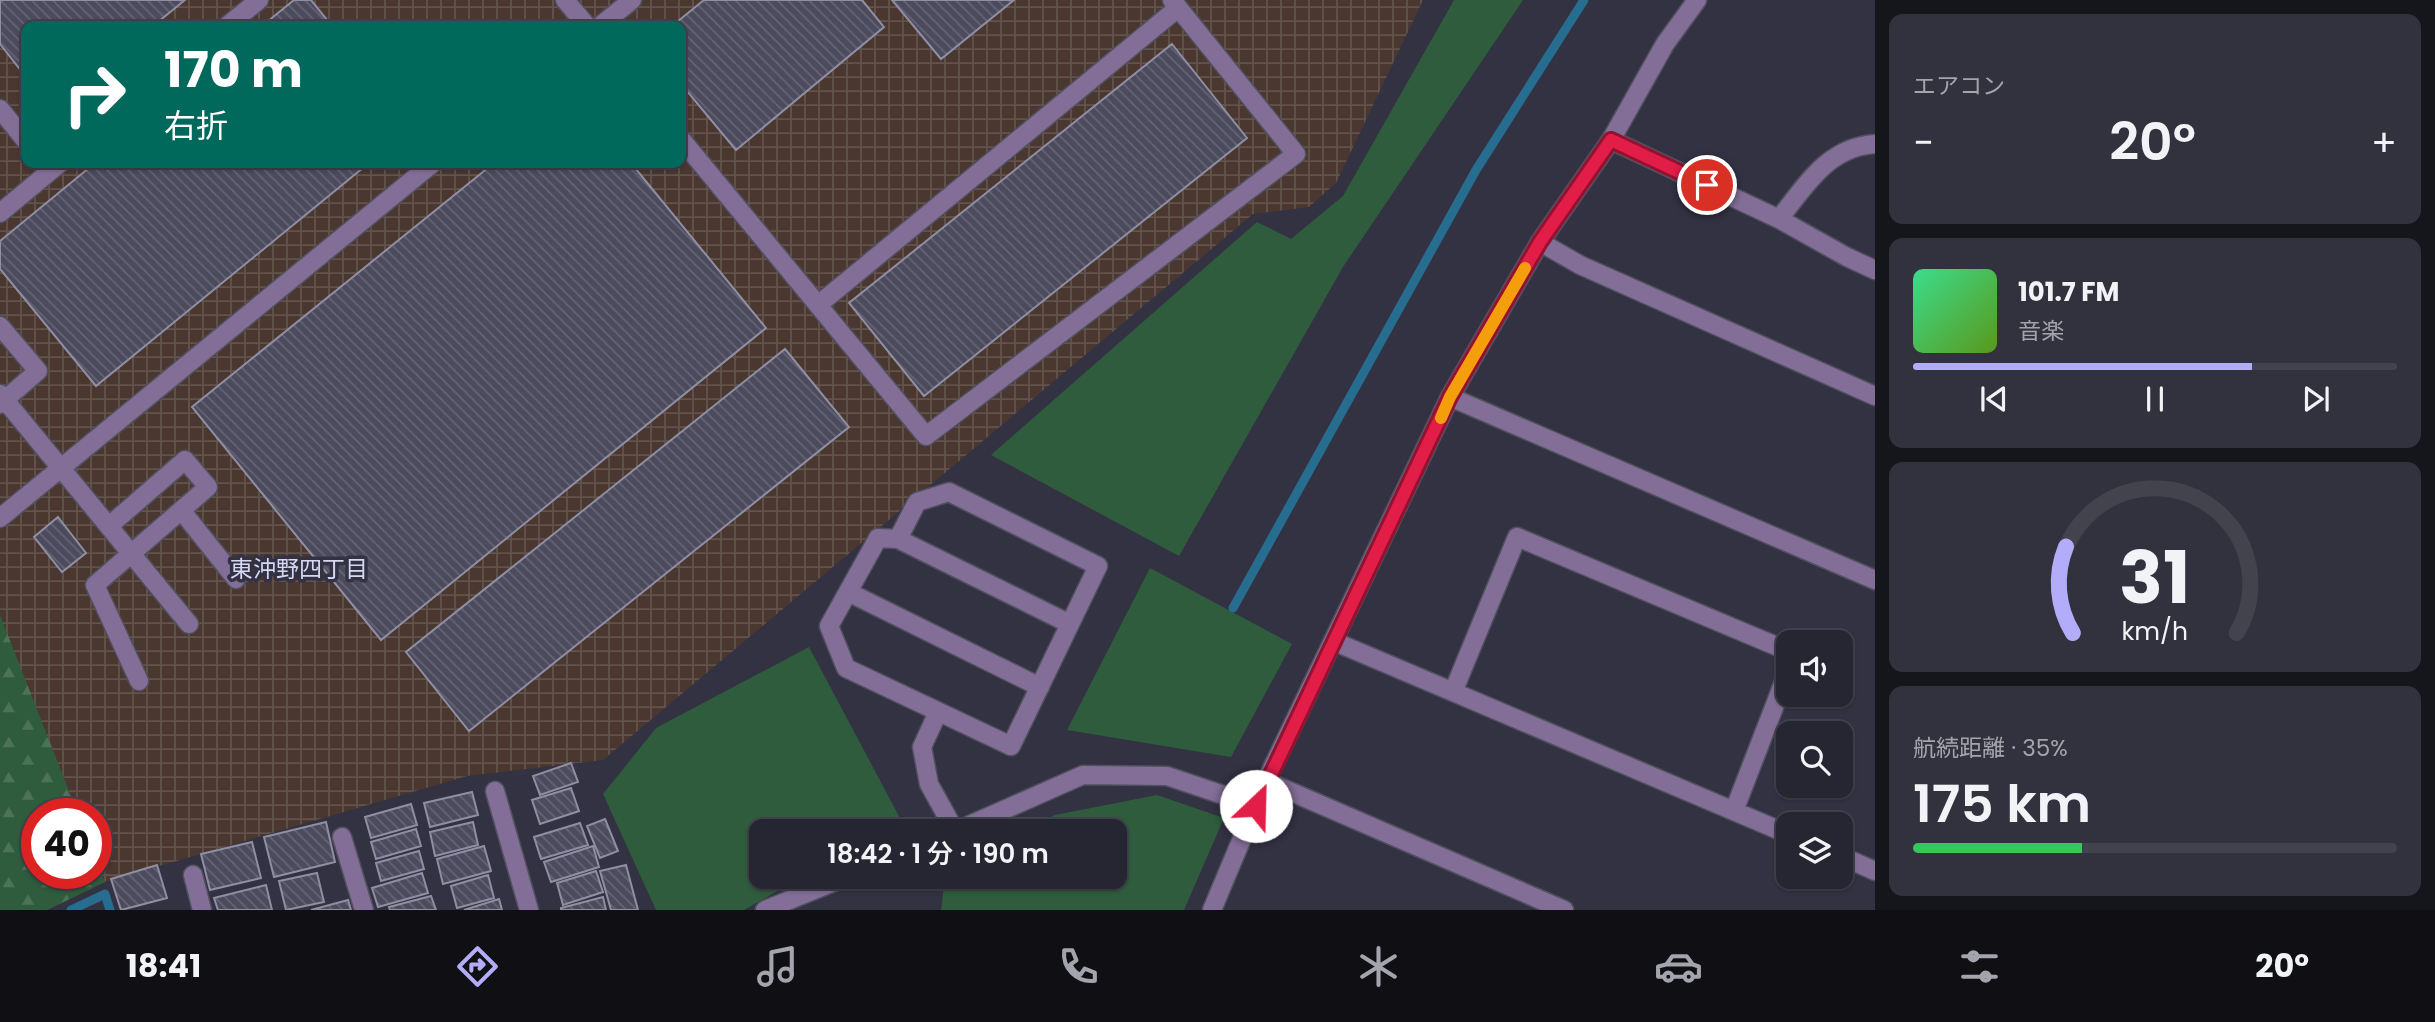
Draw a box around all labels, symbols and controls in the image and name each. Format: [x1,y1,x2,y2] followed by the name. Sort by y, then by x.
[164,36,303,104] text: 170 m
[49,49,140,140] icon: right
[1913,70,2005,102] text: エアコン
[164,103,228,148] text: 右折
[2109,105,2196,178] text: 20°
[1913,116,1934,169] text: −
[2371,116,2397,169] text: +
[1677,155,1737,215] pin
[1688,166,1726,204] icon: arrive
[2018,274,2119,310] text: 101.7 FM
[2018,315,2064,347] text: 音楽
[1975,380,2013,418] icon: previous
[2136,380,2174,418] icon: pause
[2297,380,2335,418] icon: next
[2119,527,2191,628] text: 31
[230,553,368,585] district label: 東沖野四丁目
[2122,614,2188,649] text: km/h
[1776,630,1853,889] map controls
[1776,630,1853,707] button: sound
[1776,721,1853,798] button: search
[1913,732,2068,764] text: 航続距離 · 35%
[1913,767,2091,840] text: 175 km
[1219,769,1293,843] position arrow
[21,798,112,889] speed limit sign: 40
[1776,812,1853,889] button: layers
[827,836,1049,872] text: 18:42 · 1 分 · 190 m
[453,942,502,991] icon: directions
[753,942,802,991] icon: music
[1054,942,1103,991] icon: phone
[1354,942,1403,991] icon: climate
[1654,942,1703,991] icon: car
[1955,942,2004,991] icon: filters
[126,943,201,988] text: 18:41
[2255,943,2309,988] text: 20°

